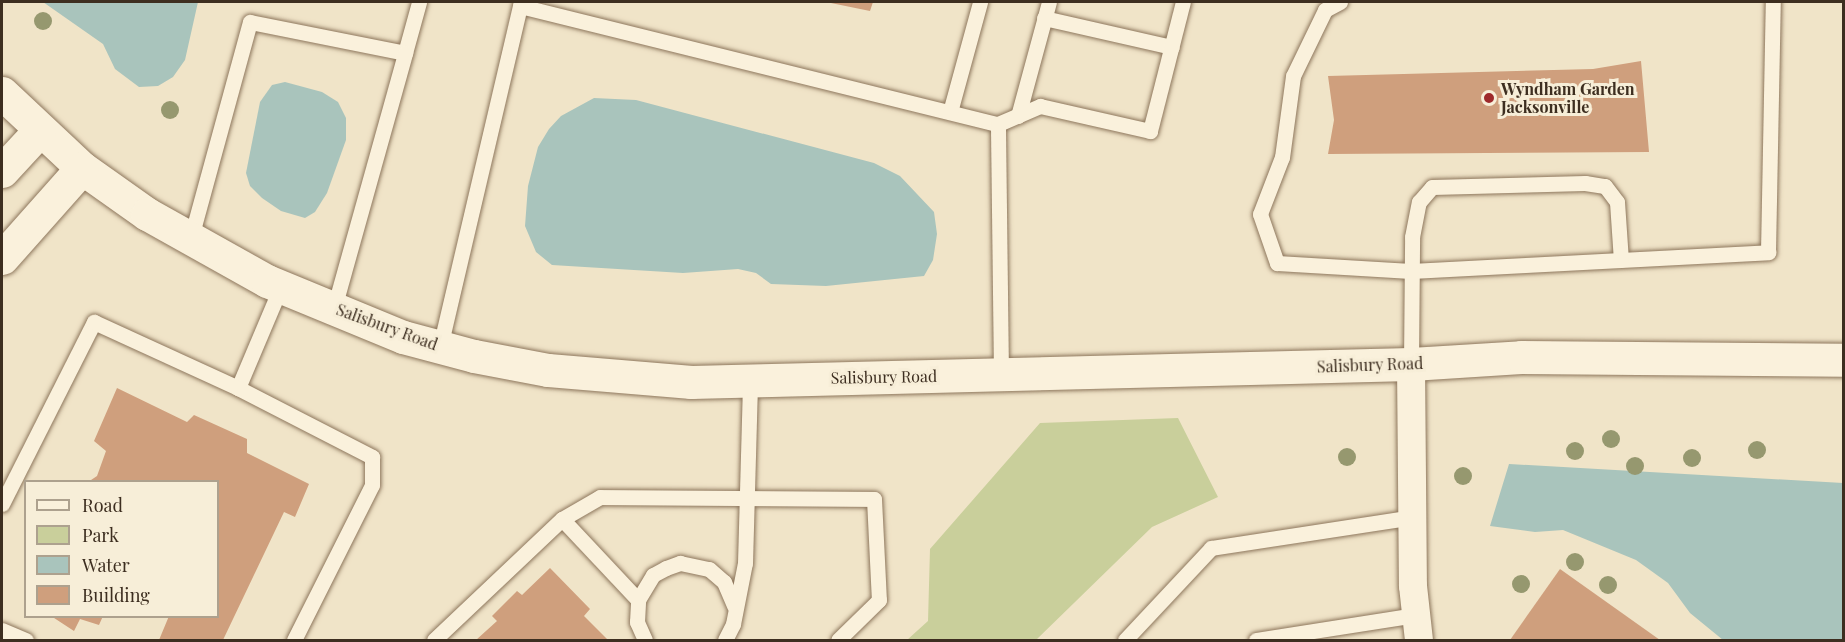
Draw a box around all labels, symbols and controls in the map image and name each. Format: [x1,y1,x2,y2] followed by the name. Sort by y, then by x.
[1501,79,1635,117] place label: Wyndham Garden Jacksonville
[1482,91,1496,105] marker: Wyndham Garden Jacksonville
[333,300,441,354] street label: Salisbury Road
[1316,354,1424,376] street label: Salisbury Road
[830,366,938,388] street label: Salisbury Road
[24,480,219,618] legend
[82,493,123,517] text: Road
[82,523,119,547] text: Park
[82,553,130,577] text: Water
[82,583,150,607] text: Building

